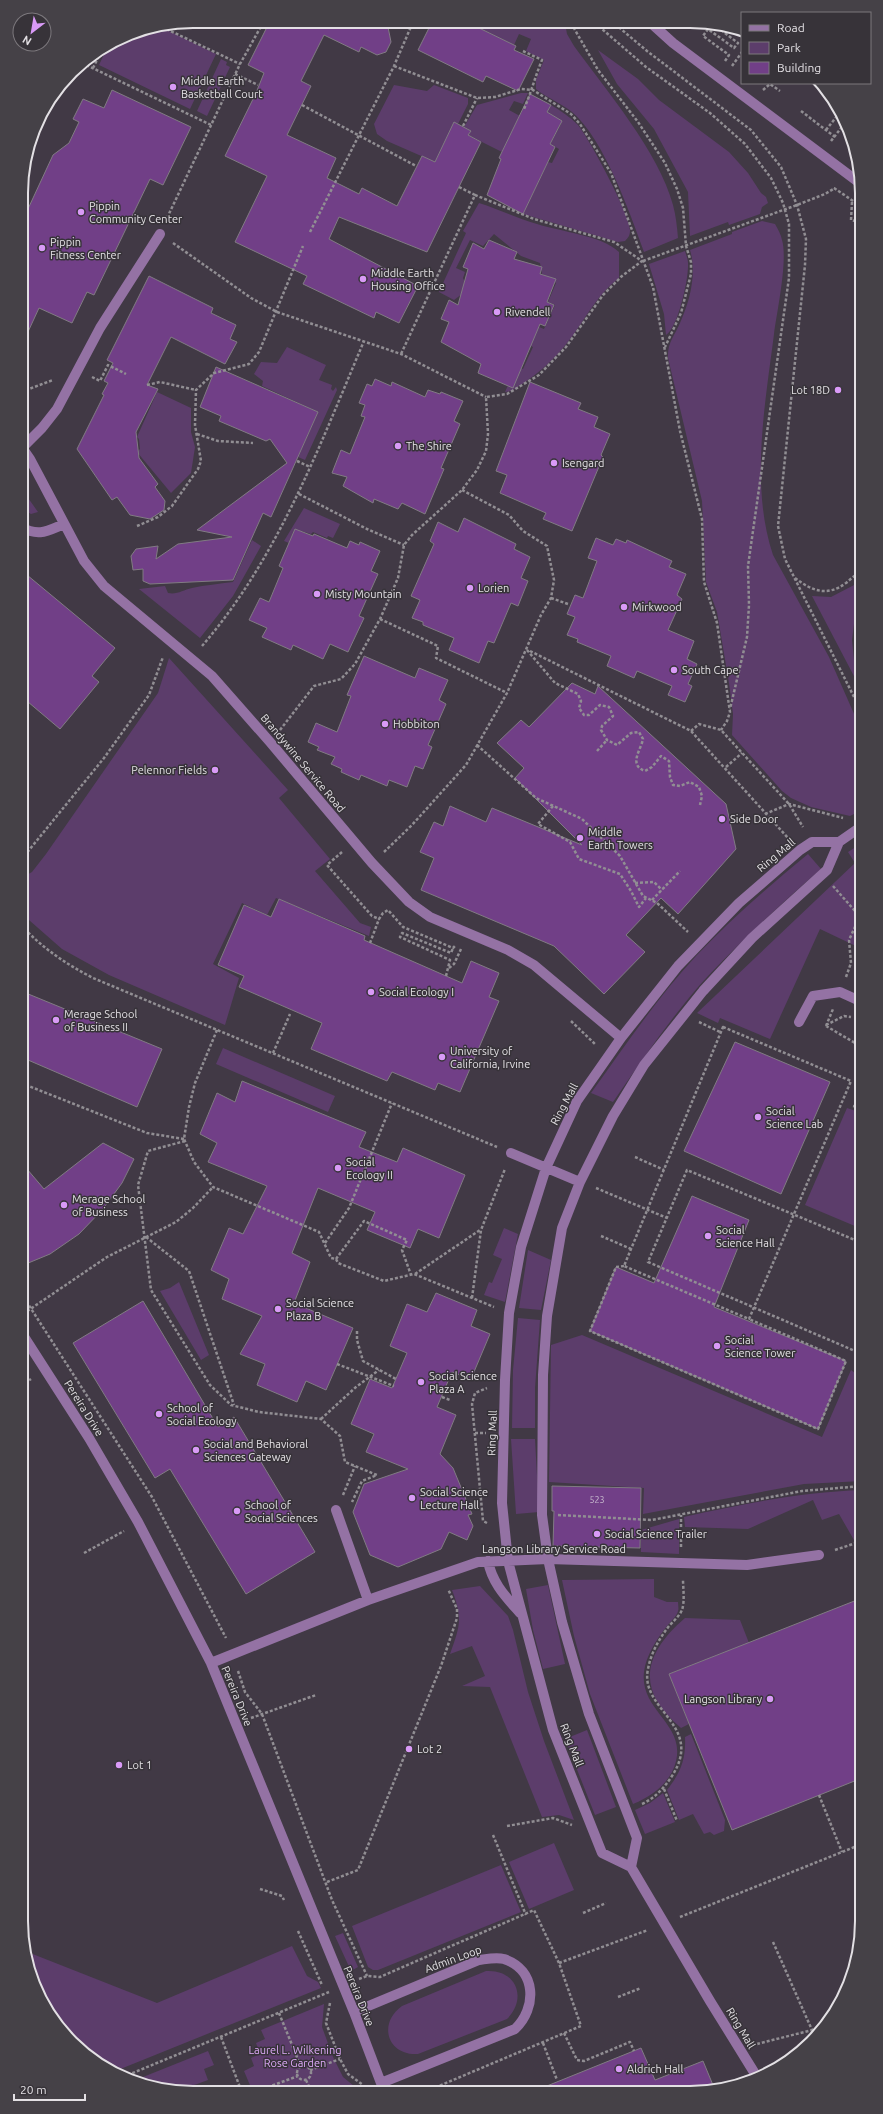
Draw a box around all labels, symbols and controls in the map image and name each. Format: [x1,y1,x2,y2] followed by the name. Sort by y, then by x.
[12,12,52,52] north arrow
[741,12,871,84] legend
[777,21,805,34] text: Road
[20,33,33,48] text: N
[777,41,801,54] text: Park
[777,61,821,74] text: Building
[181,75,263,100] place label: Middle Earth Basketball Court
[168,82,178,92] marker: Middle Earth Basketball Court
[89,200,183,225] place label: Pippin Community Center
[76,207,86,217] marker: Pippin Community Center
[50,236,122,261] place label: Pippin Fitness Center
[37,243,47,253] marker: Pippin Fitness Center
[371,267,445,292] place label: Middle Earth Housing Office
[358,274,368,284] marker: Middle Earth Housing Office
[505,306,551,318] place label: Rivendell
[492,307,502,317] marker: Rivendell
[791,384,830,396] place label: Lot 18D
[833,385,843,395] marker: Lot 18D
[406,440,452,452] place label: The Shire
[393,441,403,451] marker: The Shire
[562,457,605,469] place label: Isengard
[549,458,559,468] marker: Isengard
[478,582,509,594] place label: Lorien
[465,583,475,593] marker: Lorien
[325,588,402,600] place label: Misty Mountain
[312,589,322,599] marker: Misty Mountain
[632,601,682,613] place label: Mirkwood
[619,602,629,612] marker: Mirkwood
[682,664,739,676] place label: South Cape
[669,665,679,675] marker: South Cape
[258,711,348,815] street label: Brandywine Service Road
[393,718,440,730] place label: Hobbiton
[380,719,390,729] marker: Hobbiton
[131,764,207,776] place label: Pelennor Fields
[210,765,220,775] marker: Pelennor Fields
[730,813,779,825] place label: Side Door
[717,814,727,824] marker: Side Door
[588,826,653,851] place label: Middle Earth Towers
[575,833,585,843] marker: Middle Earth Towers
[755,836,797,874] street label: Ring Mall
[379,986,454,998] place label: Social Ecology I
[366,987,376,997] marker: Social Ecology I
[64,1008,137,1033] place label: Merage School of Business II
[51,1015,61,1025] marker: Merage School of Business II
[450,1045,530,1070] place label: University of California, Irvine
[437,1052,447,1062] marker: University of California, Irvine
[548,1081,580,1127] street label: Ring Mall
[766,1105,823,1130] place label: Social Science Lab
[753,1112,763,1122] marker: Social Science Lab
[346,1156,393,1181] place label: Social Ecology II
[333,1163,343,1173] marker: Social Ecology II
[72,1193,145,1218] place label: Merage School of Business
[59,1200,69,1210] marker: Merage School of Business
[716,1224,775,1249] place label: Social Science Hall
[703,1231,713,1241] marker: Social Science Hall
[286,1297,354,1322] place label: Social Science Plaza B
[273,1304,283,1314] marker: Social Science Plaza B
[725,1334,796,1359] place label: Social Science Tower
[712,1341,722,1351] marker: Social Science Tower
[429,1370,497,1395] place label: Social Science Plaza A
[416,1377,426,1387] marker: Social Science Plaza A
[62,1378,106,1438] street label: Pereira Drive
[167,1402,237,1427] place label: School of Social Ecology
[154,1409,164,1419] marker: School of Social Ecology
[485,1410,499,1456] street label: Ring Mall
[204,1438,308,1463] place label: Social and Behavioral Sciences Gateway
[191,1445,201,1455] marker: Social and Behavioral Sciences Gateway
[420,1486,488,1511] place label: Social Science Lecture Hall
[407,1493,417,1503] marker: Social Science Lecture Hall
[589,1495,605,1505] house number: 523
[245,1499,318,1524] place label: School of Social Sciences
[232,1506,242,1516] marker: School of Social Sciences
[605,1528,708,1540] place label: Social Science Trailer
[592,1529,602,1539] marker: Social Science Trailer
[482,1543,626,1555] street label: Langson Library Service Road
[220,1664,254,1728] street label: Pereira Drive
[684,1693,763,1705] place label: Langson Library
[765,1694,775,1704] marker: Langson Library
[558,1722,586,1769] street label: Ring Mall
[417,1743,442,1755] place label: Lot 2
[404,1744,414,1754] marker: Lot 2
[127,1759,152,1771] place label: Lot 1
[114,1760,124,1770] marker: Lot 1
[423,1943,483,1975] street label: Admin Loop
[342,1964,376,2028] street label: Pereira Drive
[724,2005,758,2051] street label: Ring Mall
[248,2044,342,2069] park label: Laurel L. Wilkening Rose Garden
[627,2063,683,2075] place label: Aldrich Hall
[614,2064,624,2074] marker: Aldrich Hall
[14,2076,85,2102] scale bar
[20,2083,47,2096] text: 20 m

